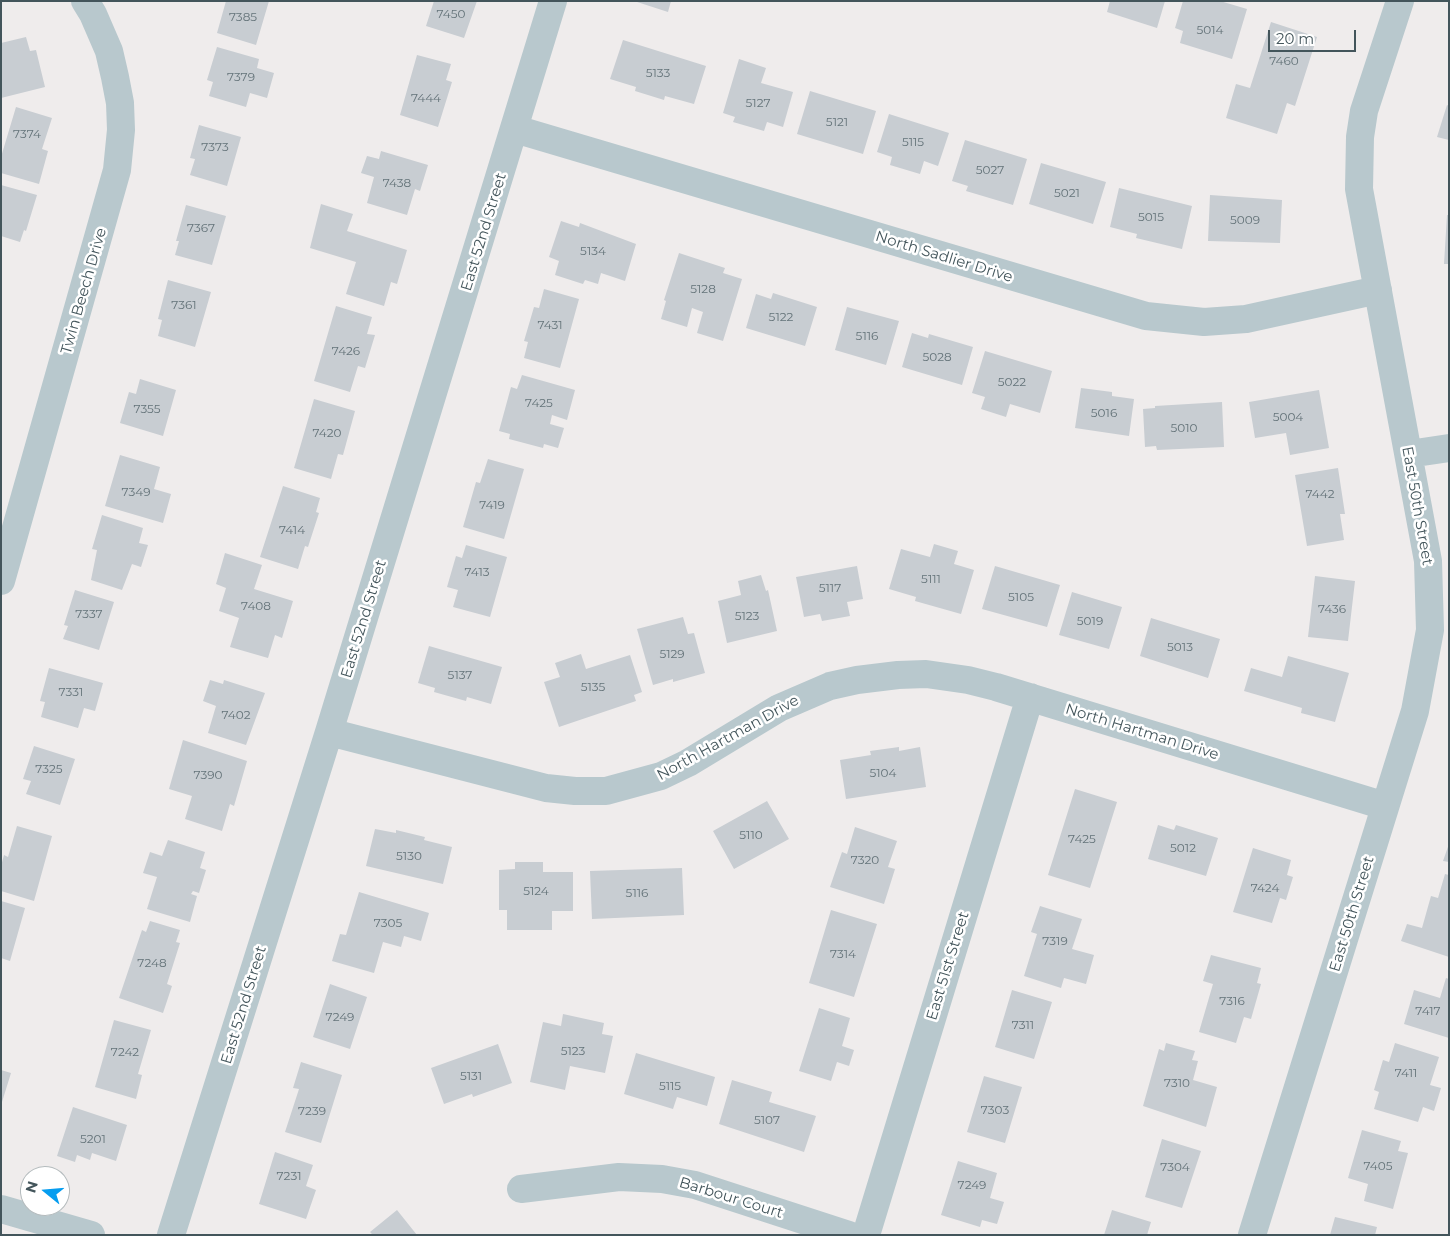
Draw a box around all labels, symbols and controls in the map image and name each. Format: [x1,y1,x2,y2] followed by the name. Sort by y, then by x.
[437,7,465,21] house number: 7450
[229,10,257,24] house number: 7385
[1270,20,1358,52] scale bar
[1197,23,1223,37] house number: 5014
[1276,29,1314,48] text: 20 m
[1269,54,1299,68] house number: 7460
[646,66,670,80] house number: 5133
[227,70,255,84] house number: 7379
[411,91,441,105] house number: 7444
[746,96,770,110] house number: 5127
[826,115,848,129] house number: 5121
[13,127,41,141] house number: 7374
[902,135,924,149] house number: 5115
[201,140,229,154] house number: 7373
[976,163,1004,177] house number: 5027
[457,171,511,293] street label: East 52nd Street
[383,176,411,190] house number: 7438
[1054,186,1080,200] house number: 5021
[1138,210,1164,224] house number: 5015
[1230,213,1260,227] house number: 5009
[187,221,215,235] house number: 7367
[57,226,111,356] street label: Twin Beech Drive
[873,228,1015,286] street label: North Sadlier Drive
[580,244,606,258] house number: 5134
[690,282,716,296] house number: 5128
[171,298,197,312] house number: 7361
[769,310,793,324] house number: 5122
[537,318,563,332] house number: 7431
[856,329,878,343] house number: 5116
[332,344,360,358] house number: 7426
[922,350,952,364] house number: 5028
[998,375,1026,389] house number: 5022
[525,396,553,410] house number: 7425
[133,402,161,416] house number: 7355
[1091,406,1117,420] house number: 5016
[1273,410,1303,424] house number: 5004
[1170,421,1198,435] house number: 5010
[313,426,341,440] house number: 7420
[1398,445,1436,567] street label: East 50th Street
[122,485,150,499] house number: 7349
[1306,487,1334,501] house number: 7442
[479,498,505,512] house number: 7419
[279,523,305,537] house number: 7414
[337,558,391,680] street label: East 52nd Street
[464,565,490,579] house number: 7413
[921,572,941,586] house number: 5111
[819,581,841,595] house number: 5117
[1008,590,1034,604] house number: 5105
[241,599,271,613] house number: 7408
[1318,602,1346,616] house number: 7436
[75,607,103,621] house number: 7337
[735,609,759,623] house number: 5123
[1077,614,1103,628] house number: 5019
[1167,640,1193,654] house number: 5013
[659,647,685,661] house number: 5129
[448,668,472,682] house number: 5137
[581,680,605,694] house number: 5135
[59,685,83,699] house number: 7331
[654,691,802,785] street label: North Hartman Drive
[1063,700,1221,764] street label: North Hartman Drive
[222,708,250,722] house number: 7402
[35,762,63,776] house number: 7325
[870,766,896,780] house number: 5104
[194,768,222,782] house number: 7390
[739,828,763,842] house number: 5110
[1068,832,1096,846] house number: 7425
[1170,841,1196,855] house number: 5012
[396,849,422,863] house number: 5130
[851,853,879,867] house number: 7320
[1326,854,1378,974] street label: East 50th Street
[1251,881,1279,895] house number: 7424
[523,884,549,898] house number: 5124
[626,886,648,900] house number: 5116
[923,909,973,1023] street label: East 51st Street
[374,916,402,930] house number: 7305
[1042,934,1068,948] house number: 7319
[217,944,271,1066] street label: East 52nd Street
[830,947,856,961] house number: 7314
[137,956,167,970] house number: 7248
[1219,994,1245,1008] house number: 7316
[1415,1004,1441,1018] house number: 7417
[326,1010,354,1024] house number: 7249
[1012,1018,1034,1032] house number: 7311
[561,1044,585,1058] house number: 5123
[111,1045,139,1059] house number: 7242
[1395,1066,1417,1080] house number: 7411
[460,1069,482,1083] house number: 5131
[1164,1076,1190,1090] house number: 7310
[659,1079,681,1093] house number: 5115
[981,1103,1009,1117] house number: 7303
[298,1104,326,1118] house number: 7239
[754,1113,780,1127] house number: 5107
[80,1132,106,1146] house number: 5201
[1364,1159,1392,1173] house number: 7405
[1160,1160,1190,1174] house number: 7304
[20,1166,70,1216] north arrow
[277,1169,301,1183] house number: 7231
[677,1174,785,1222] street label: Barbour Court
[958,1178,986,1192] house number: 7249
[21,1179,42,1195] text: N

